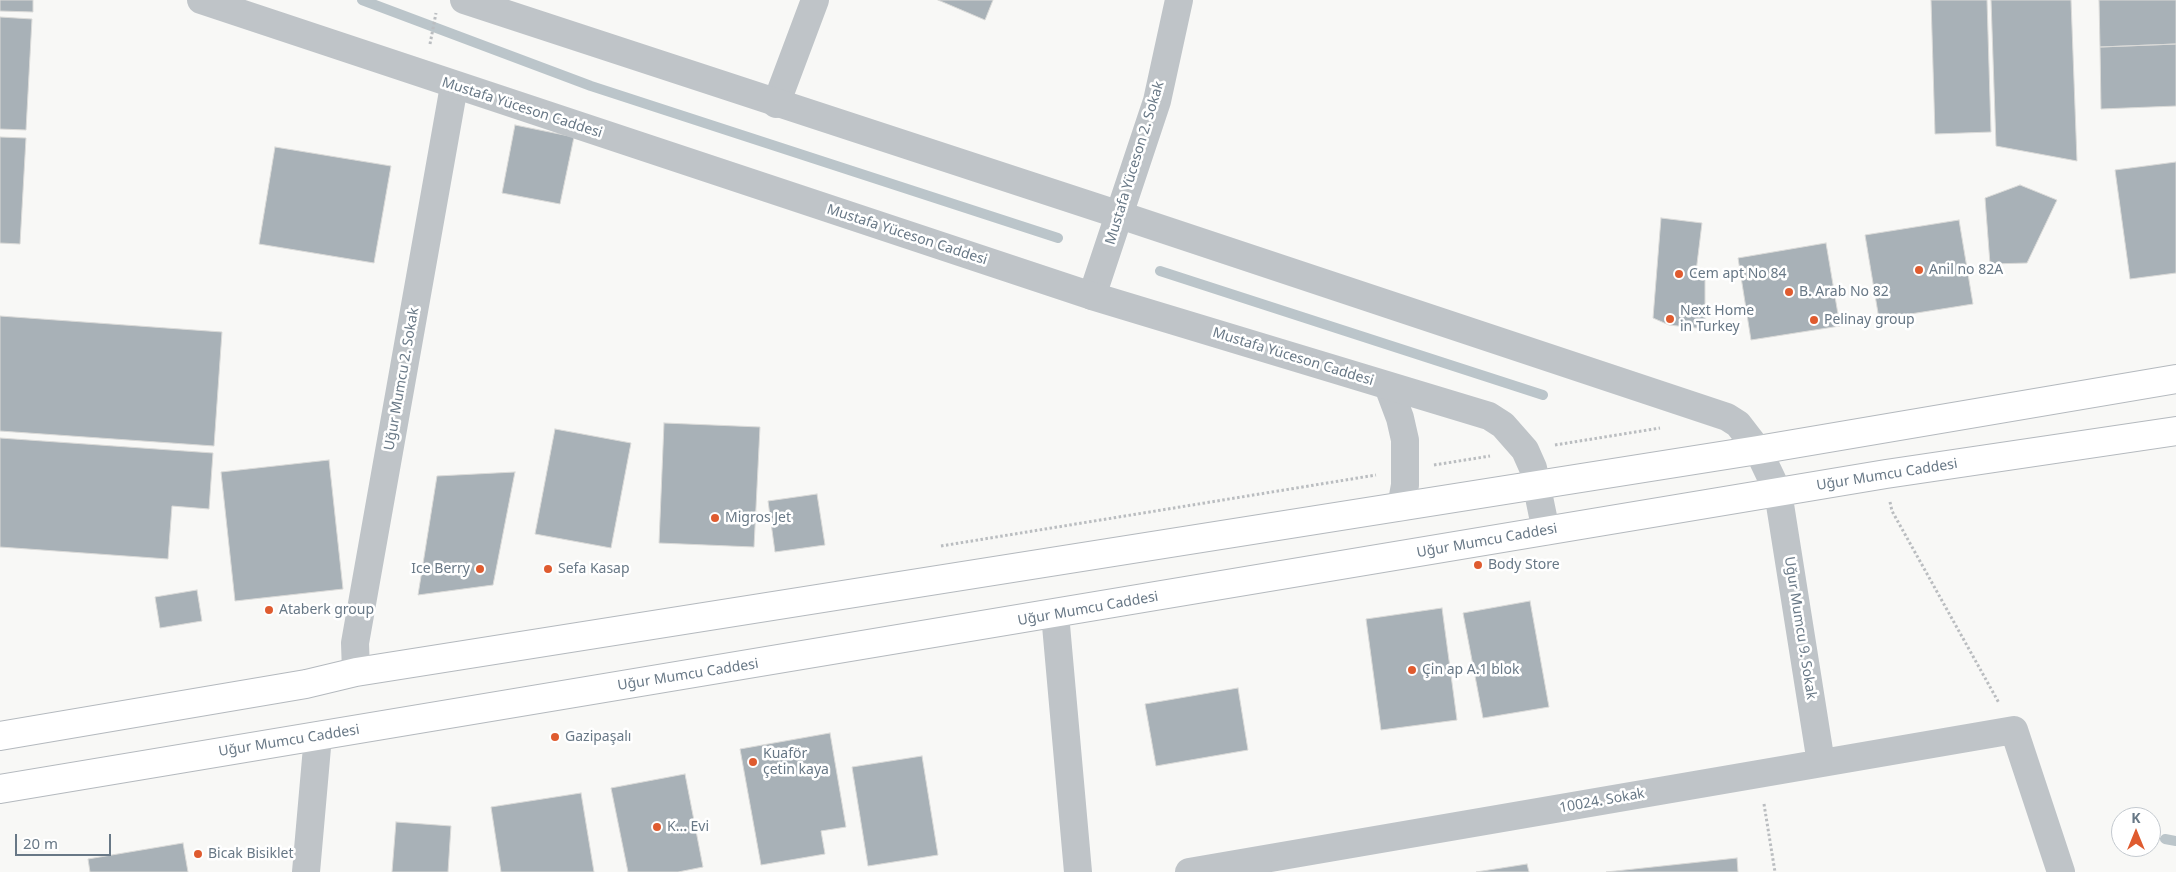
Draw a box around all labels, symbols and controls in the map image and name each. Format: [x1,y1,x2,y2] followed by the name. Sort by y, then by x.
[440,74,604,142] street label: Mustafa Yüceson Caddesi
[1102,79,1168,247] street label: Mustafa Yüceson 2. Sokak
[825,201,989,269] street label: Mustafa Yüceson Caddesi
[1929,262,2003,278] place label: Anil no 82A
[1913,264,1925,276] marker: Anil no 82A
[1689,266,1786,282] place label: Cem apt No 84
[1673,268,1685,280] marker: Cem apt No 84
[1799,284,1889,300] place label: B. Arab No 82
[1783,286,1795,298] marker: B. Arab No 82
[1680,303,1754,336] place label: Next Home in Turkey
[381,306,423,452] street label: Uğur Mumcu 2. Sokak
[1824,312,1915,328] place label: Pelinay group
[1664,313,1676,325] marker: Next Home in Turkey
[1808,314,1820,326] marker: Pelinay group
[1210,324,1376,390] street label: Mustafa Yüceson Caddesi
[1815,456,1959,494] street label: Uğur Mumcu Caddesi
[725,510,791,526] place label: Migros Jet
[709,512,721,524] marker: Migros Jet
[1415,520,1559,562] street label: Uğur Mumcu Caddesi
[1780,555,1820,701] street label: Uğur Mumcu 9. Sokak
[1488,557,1560,573] place label: Body Store
[1472,559,1484,571] marker: Body Store
[411,561,470,577] place label: Ice Berry
[558,561,630,577] place label: Sefa Kasap
[474,563,486,575] marker: Ice Berry
[542,563,554,575] marker: Sefa Kasap
[1016,588,1160,630] street label: Uğur Mumcu Caddesi
[279,602,374,618] place label: Ataberk group
[263,604,275,616] marker: Ataberk group
[616,656,760,694] street label: Uğur Mumcu Caddesi
[1422,662,1519,678] place label: Çin ap A.1 blok
[1406,664,1418,676] marker: Çin ap A.1 blok
[217,722,361,760] street label: Uğur Mumcu Caddesi
[565,729,631,745] place label: Gazipaşalı
[549,731,561,743] marker: Gazipaşalı
[763,746,829,779] place label: Kuaför çetin kaya
[747,756,759,768] marker: Kuaför çetin kaya
[1558,785,1646,817] street label: 10024. Sokak
[2111,807,2161,857] north arrow
[2131,808,2141,827] text: K
[667,819,709,835] place label: K... Evi
[651,821,663,833] marker: K... Evi
[18,824,114,856] scale bar
[23,833,58,853] text: 20 m
[208,846,293,862] place label: Bicak Bisiklet
[192,848,204,860] marker: Bicak Bisiklet

